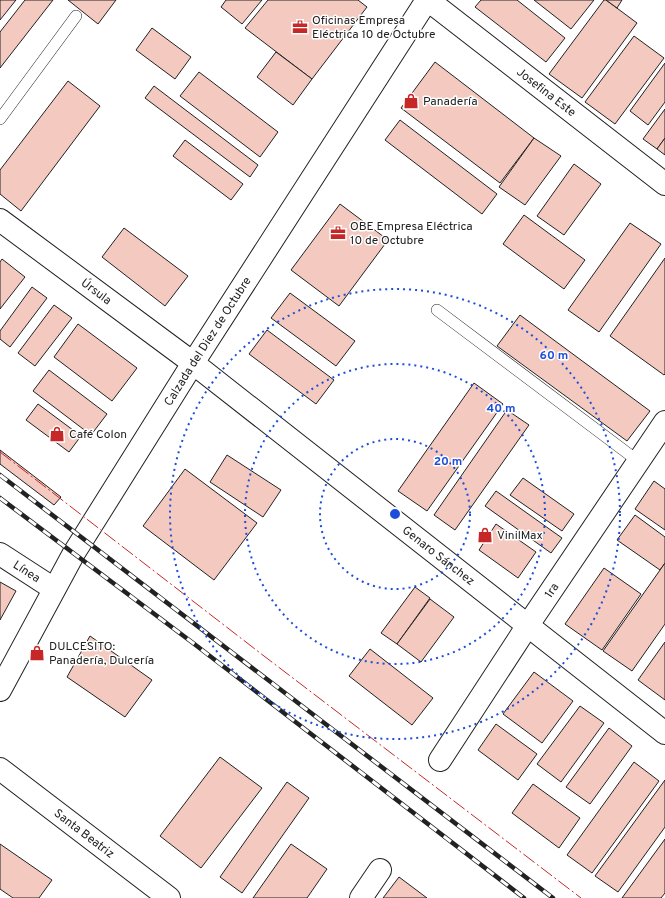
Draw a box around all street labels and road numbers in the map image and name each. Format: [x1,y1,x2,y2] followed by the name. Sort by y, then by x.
[513,65,579,121] street label: Josefina Este
[161,274,255,409] street label: Calzada del Diez de Octubre
[77,276,114,309] street label: Úrsula
[398,523,477,590] street label: Genaro Sánchez
[10,558,43,587] street label: Línea
[541,580,563,602] street label: 1ra
[50,806,117,862] street label: Santa Beatriz

